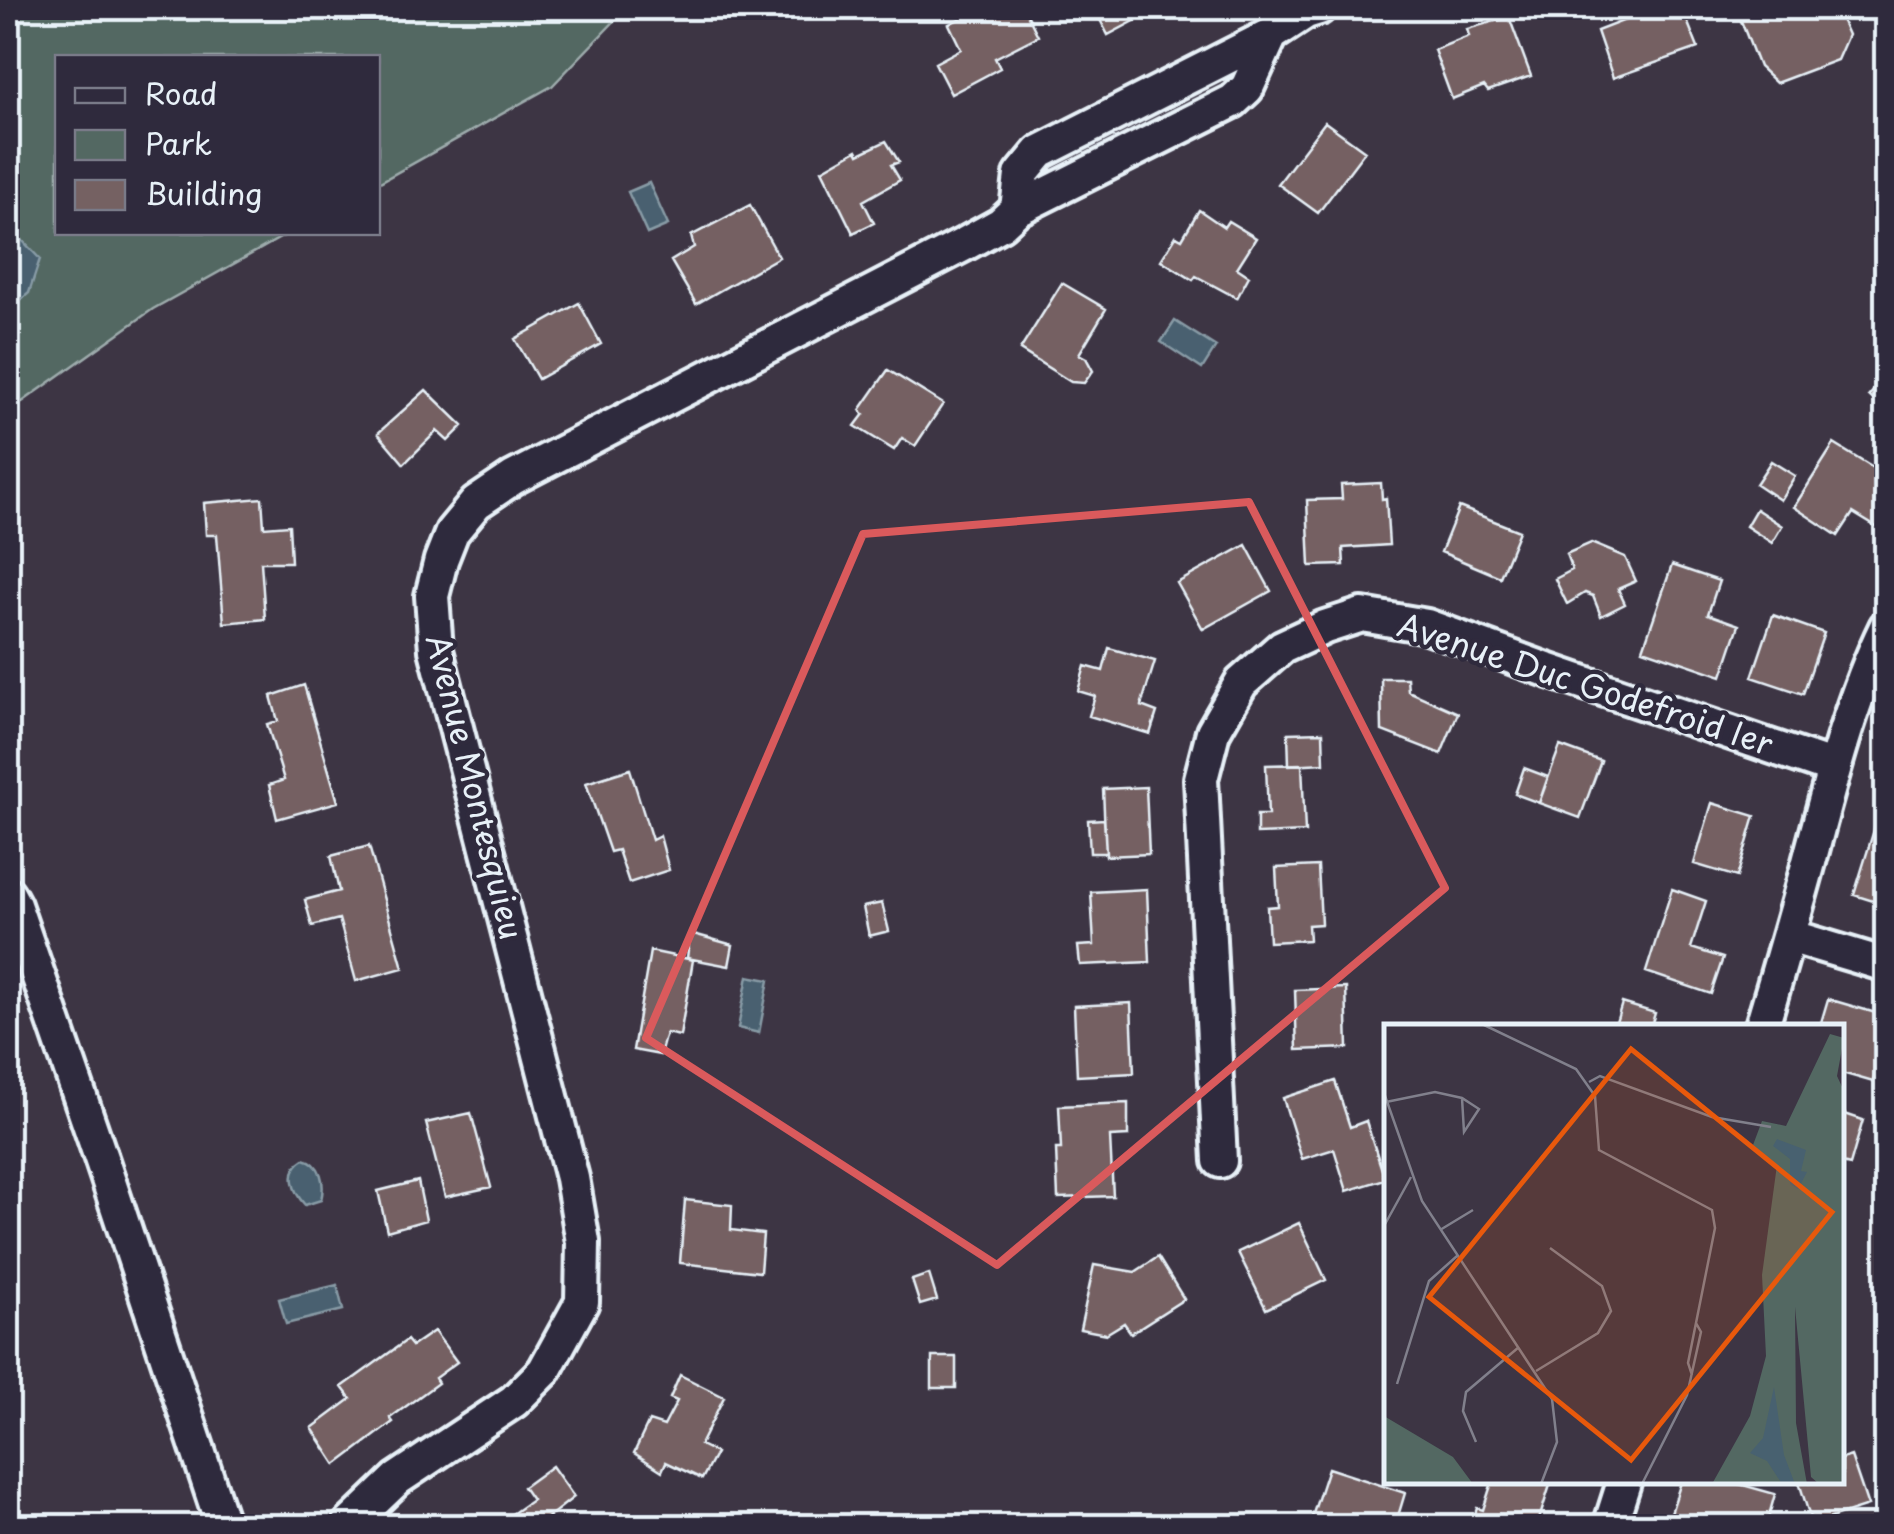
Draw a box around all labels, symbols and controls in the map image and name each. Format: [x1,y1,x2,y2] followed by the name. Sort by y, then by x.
[55,55,380,235] legend
[145,70,218,115] text: Road
[145,120,212,165] text: Park
[145,170,262,215] text: Building
[1392,600,1780,767] street label: Avenue Duc Godefroid Ier
[415,629,537,944] street label: Avenue Montesquieu
[1384,1024,1844,1484] inset map

